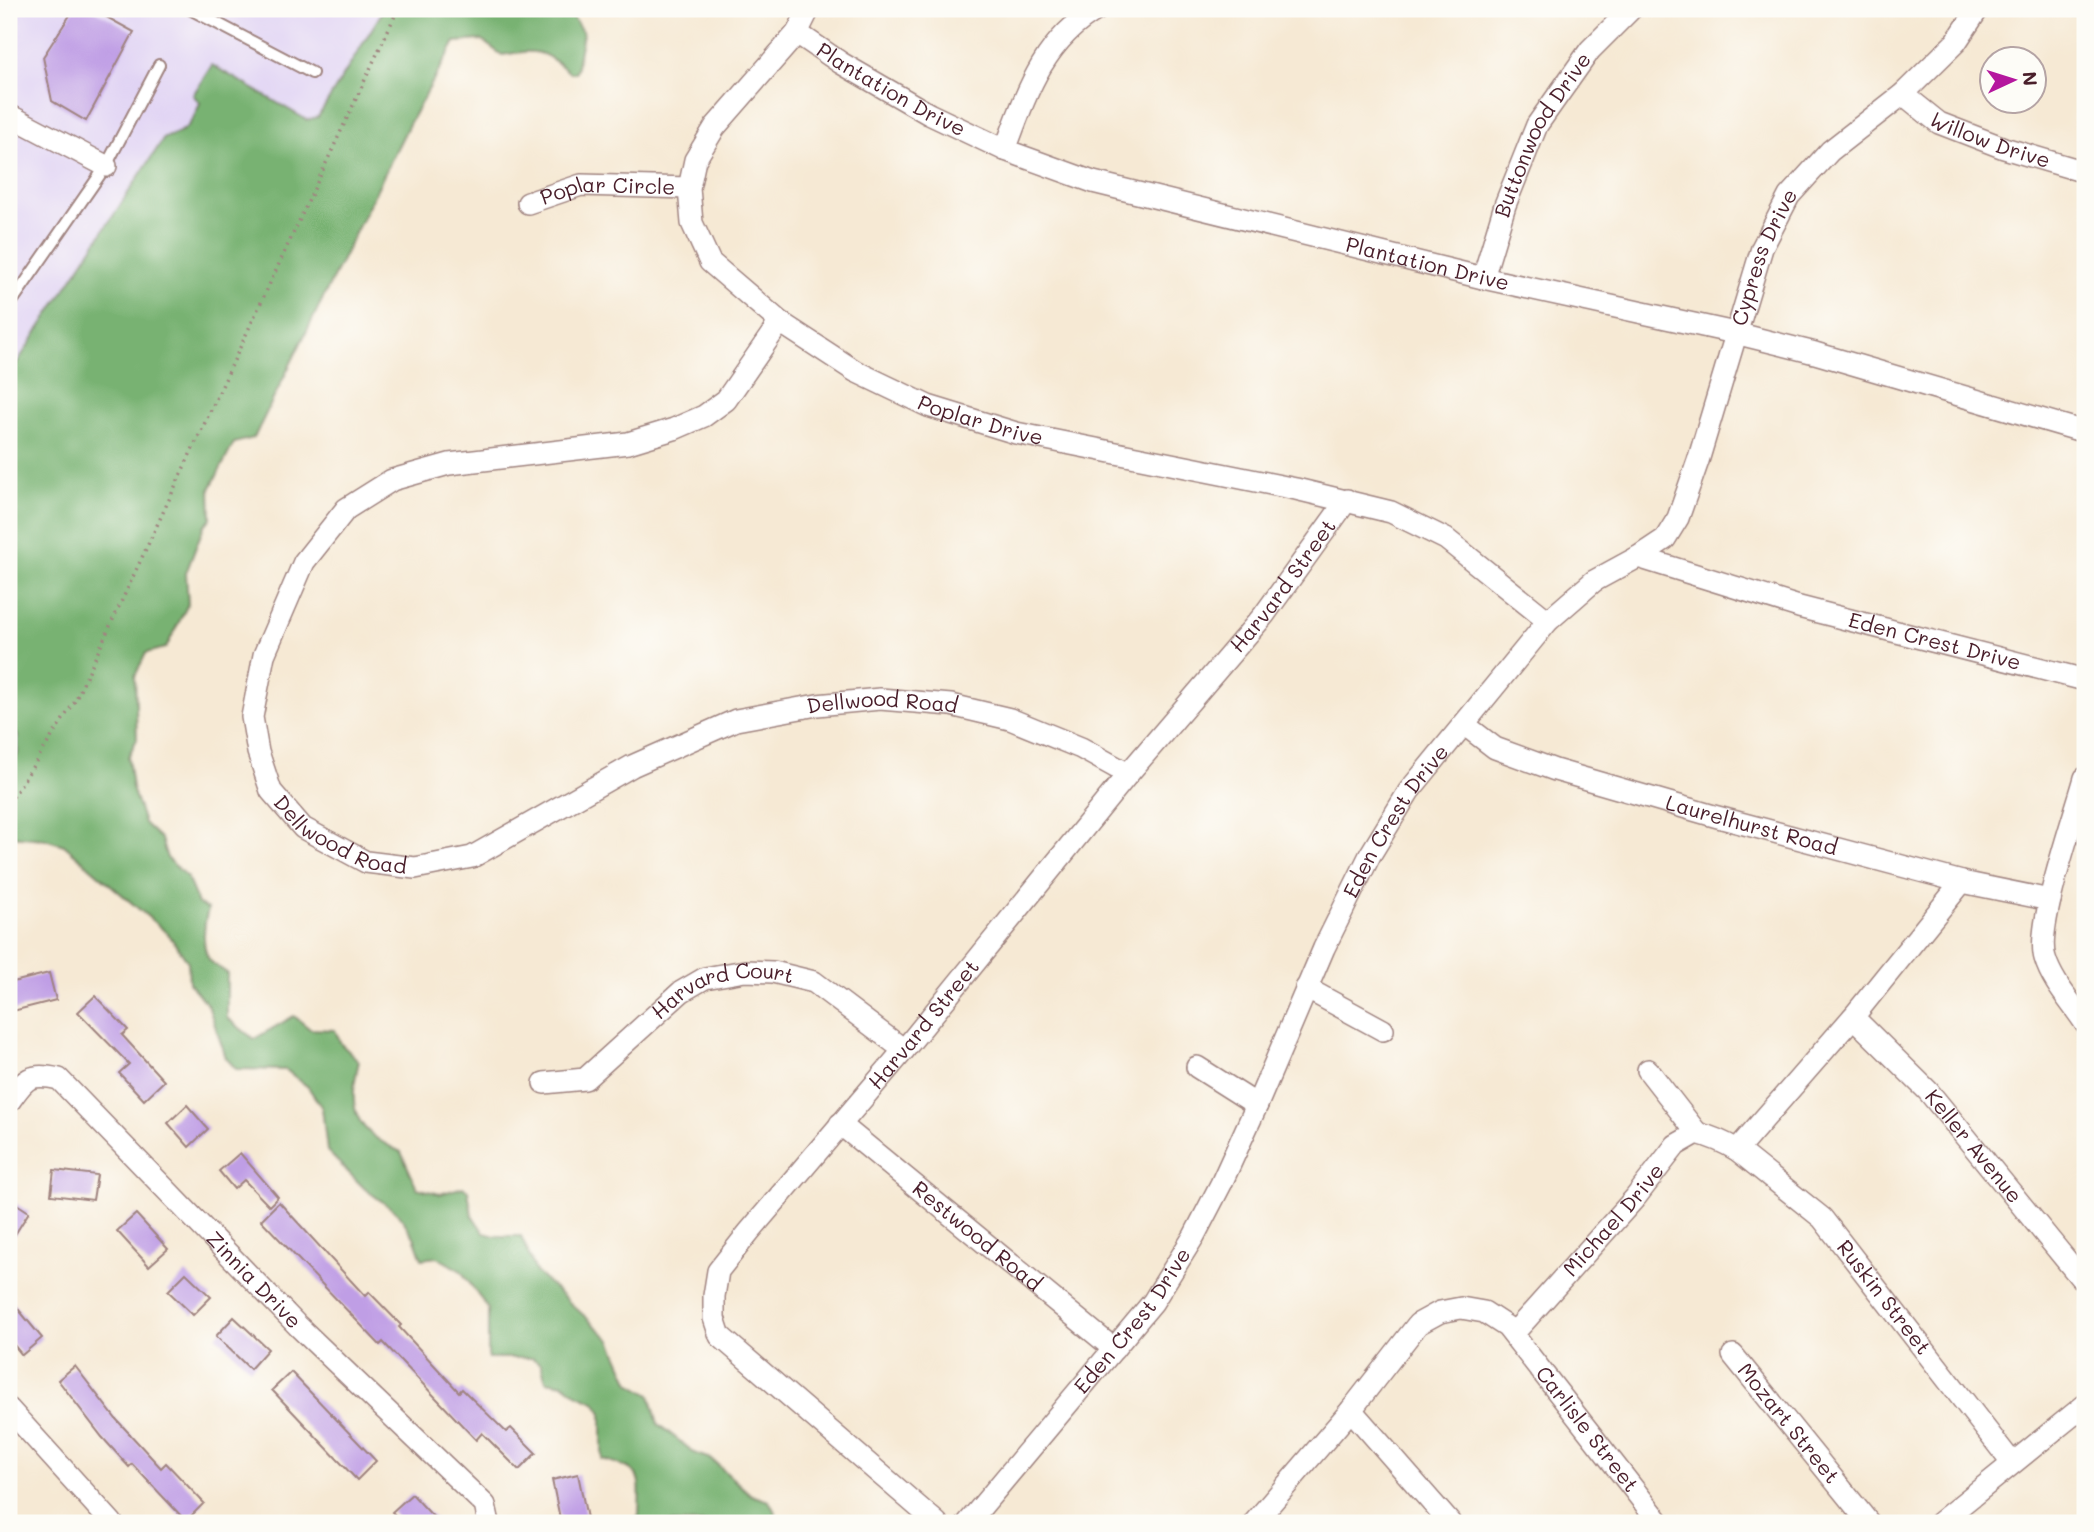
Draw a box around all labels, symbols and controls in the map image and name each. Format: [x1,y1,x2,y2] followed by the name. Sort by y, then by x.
[812,35,970,141] street label: Plantation Drive
[1487,46,1596,220] street label: Buttonwood Drive
[1979,46,2048,116] north arrow
[2017,71,2043,87] text: N
[1924,105,2054,173] street label: Willow Drive
[536,170,676,210] street label: Poplar Circle
[1724,184,1802,329] street label: Cypress Drive
[1343,230,1512,295] street label: Plantation Drive
[913,388,1045,450] street label: Poplar Drive
[1223,513,1341,657] street label: Harvard Street
[1846,605,2024,675] street label: Eden Crest Drive
[804,684,961,719] street label: Dellwood Road
[1336,738,1454,902] street label: Eden Crest Drive
[1663,788,1841,860] street label: Laurelhurst Road
[268,789,409,879] street label: Dellwood Road
[862,953,984,1094] street label: Harvard Street
[645,955,797,1024] street label: Harvard Court
[1920,1083,2029,1208] street label: Keller Avenue
[1556,1157,1669,1281] street label: Michael Drive
[908,1174,1048,1296] street label: Restwood Road
[201,1224,308,1334] street label: Zinnia Drive
[1832,1234,1938,1359] street label: Ruskin Street
[1067,1242,1196,1398] street label: Eden Crest Drive
[1733,1357,1846,1488] street label: Mozart Street
[1531,1360,1646,1497] street label: Carlisle Street

